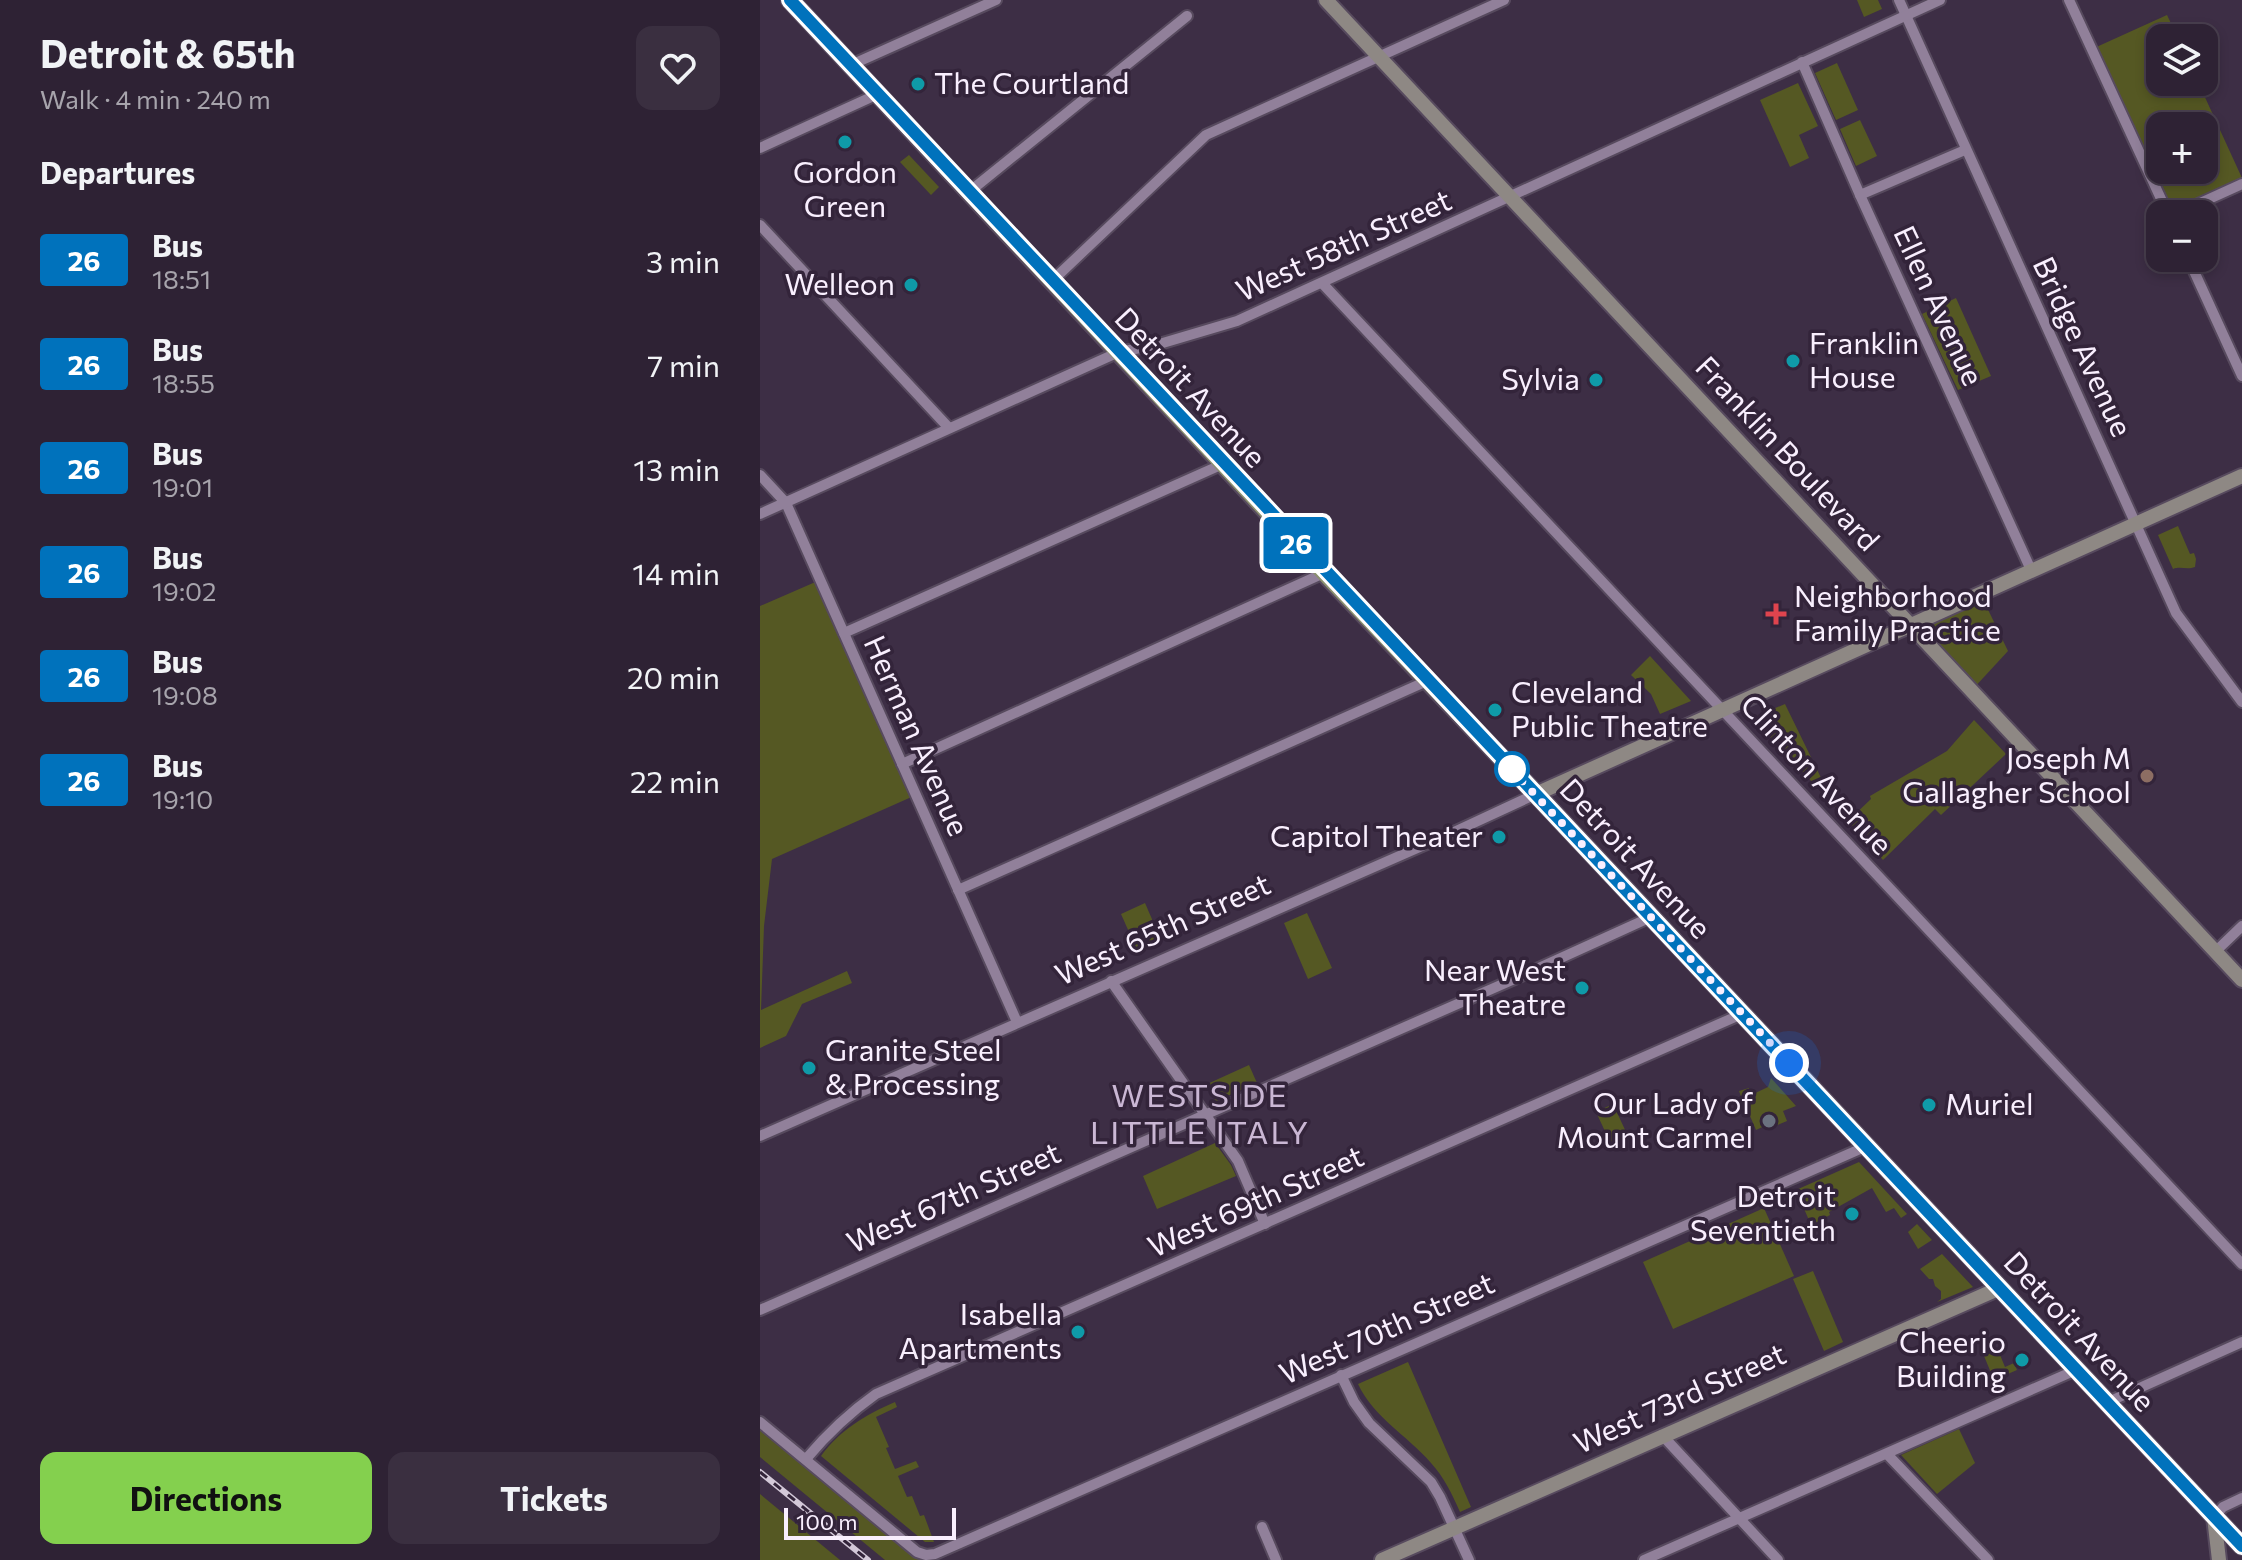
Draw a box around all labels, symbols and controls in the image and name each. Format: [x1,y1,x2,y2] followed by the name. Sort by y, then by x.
[2146,24,2218,272] map controls
[2146,24,2218,96] button: layers
[636,26,720,110] button: heart
[40,29,295,76] text: Detroit & 65th
[934,63,1129,100] place label: The Courtland
[909,75,927,93] marker: The Courtland
[40,83,271,114] text: Walk · 4 min · 240 m
[2146,112,2218,184] button: +
[836,133,854,151] marker: Gordon Green
[793,152,897,223] place label: Gordon Green
[40,153,195,190] text: Departures
[1230,180,1456,308] street label: West 58th Street
[2146,200,2218,272] button: −
[1887,219,1993,391] street label: Ellen Avenue
[152,226,203,263] text: Bus
[646,242,720,279] text: 3 min
[67,243,101,277] text: 26
[2027,250,2142,442] street label: Bridge Avenue
[152,263,211,294] text: 18:51
[784,264,895,301] place label: Welleon
[902,276,920,294] marker: Welleon
[1108,299,1275,474] street label: Detroit Avenue
[1809,323,1919,394] place label: Franklin House
[152,330,203,367] text: Bus
[647,346,720,383] text: 7 min
[67,347,101,381] text: 26
[1689,347,1888,557] street label: Franklin Boulevard
[1784,352,1802,370] marker: Franklin House
[1501,359,1580,396] place label: Sylvia
[152,367,215,398] text: 18:55
[1587,371,1605,389] marker: Sylvia
[152,434,203,471] text: Bus
[633,450,720,487] text: 13 min
[67,451,101,485] text: 26
[152,471,213,502] text: 19:01
[1260,517,1332,569] line badge: 26
[1279,526,1313,560] text: 26
[152,538,203,575] text: Bus
[632,554,720,591] text: 14 min
[67,555,101,589] text: 26
[152,575,216,606] text: 19:02
[1794,576,2001,647] place label: Neighborhood Family Practice
[1765,603,1787,625] marker: Neighborhood Family Practice
[858,629,979,841] street label: Herman Avenue
[152,642,203,679] text: Bus
[627,658,720,695] text: 20 min
[67,659,101,693] text: 26
[1511,672,1708,743] place label: Cleveland Public Theatre
[152,679,218,710] text: 19:08
[1734,685,1902,861] street label: Clinton Avenue
[1486,701,1504,719] marker: Cleveland Public Theatre
[1902,738,2131,809] place label: Joseph M Gallagher School
[152,746,203,783] text: Bus
[1495,752,1529,786] unlabelled marker
[630,762,720,799] text: 22 min
[67,763,101,797] text: 26
[2138,767,2156,785] marker: Joseph M Gallagher School
[1553,770,1720,945] street label: Detroit Avenue
[152,783,213,814] text: 19:10
[1270,816,1483,853] place label: Capitol Theater
[1490,828,1508,846] marker: Capitol Theater
[1049,864,1275,992] street label: West 65th Street
[1424,950,1566,1021] place label: Near West Theatre
[1573,979,1591,997] marker: Near West Theatre
[825,1030,1002,1101] place label: Granite Steel & Processing
[1769,1043,1809,1083] your location
[800,1059,818,1077] marker: Granite Steel & Processing
[1090,1074,1310,1151] district label: WESTSIDE LITTLE ITALY
[1557,1083,1753,1154] place label: Our Lady of Mount Carmel
[1945,1084,2034,1121] place label: Muriel
[1920,1096,1938,1114] marker: Muriel
[1760,1112,1778,1130] marker: Our Lady of Mount Carmel
[840,1132,1066,1259] street label: West 67th Street
[1141,1136,1368,1264] street label: West 69th Street
[1690,1176,1836,1247] place label: Detroit Seventieth
[1843,1205,1861,1223] marker: Detroit Seventieth
[1997,1243,2164,1418] street label: Detroit Avenue
[1273,1263,1499,1391] street label: West 70th Street
[898,1294,1062,1365] place label: Isabella Apartments
[1896,1322,2006,1393] place label: Cheerio Building
[1069,1323,1087,1341] marker: Isabella Apartments
[1567,1333,1791,1460] street label: West 73rd Street
[2013,1351,2031,1369] marker: Cheerio Building
[40,1452,372,1544] button: Directions
[388,1452,720,1544] button: Tickets
[784,1504,956,1540] scale bar
[796,1508,858,1535] text: 100 m

